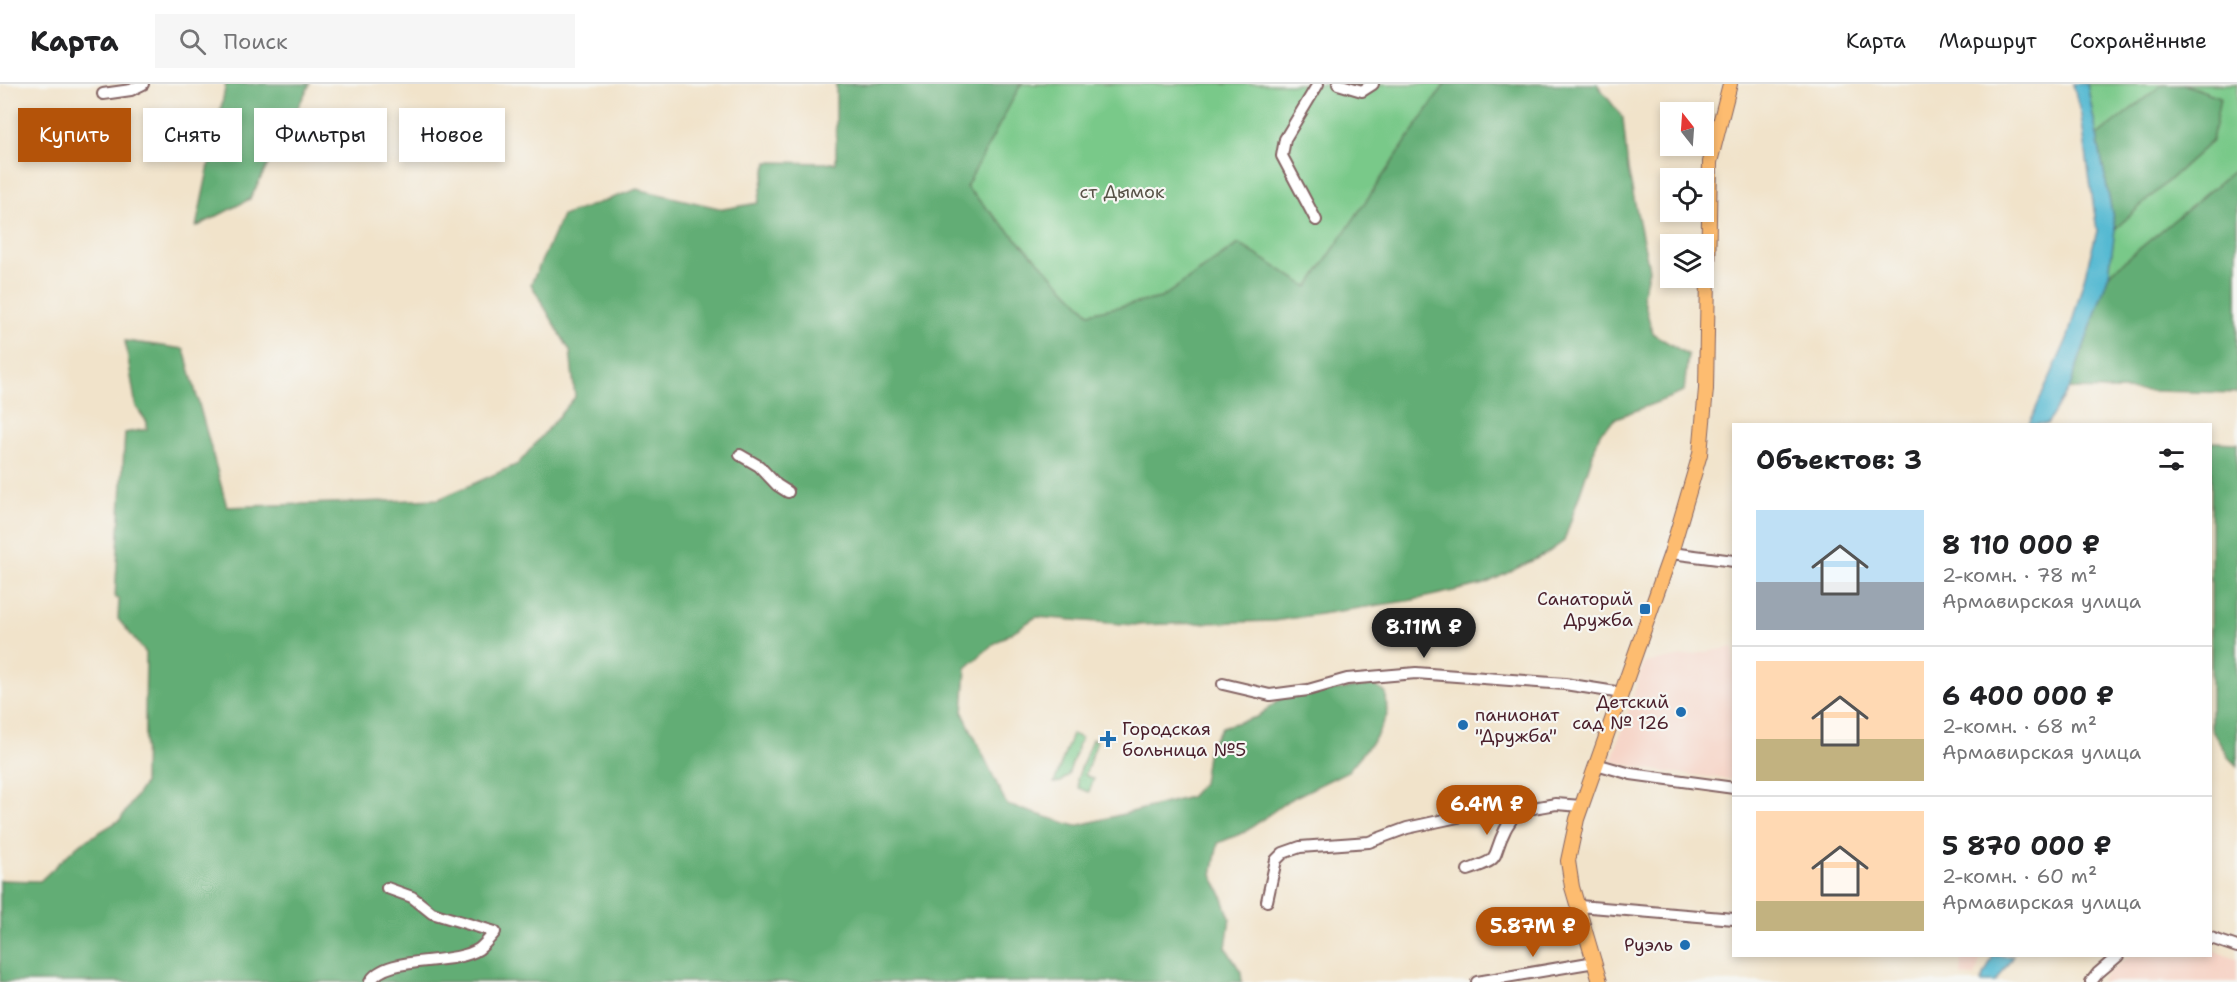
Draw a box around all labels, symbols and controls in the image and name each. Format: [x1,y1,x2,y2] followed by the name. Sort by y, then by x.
[155,14,575,68] search box
[30,22,119,60] text: Карта
[176,25,209,58] icon: search
[224,27,288,56] text: Поиск
[1846,27,1906,55] text: Карта
[1939,27,2037,55] text: Маршрут
[2070,27,2207,55] text: Сохранённые
[1660,102,1714,156] north arrow
[1660,102,1714,288] map controls
[18,108,131,162] chip: Купить
[143,108,242,162] chip: Снять
[254,108,387,162] chip: Фильтры
[399,108,505,162] chip: Новое
[1660,168,1714,222] button: locate
[1080,180,1165,204] park label: ст Дымок
[1660,234,1714,288] button: layers
[1756,442,1922,477] text: Объектов: 3
[2155,443,2188,476] icon: filters
[1942,527,2100,562] text: 8 110 000 ₽
[1804,534,1876,606] icon: home
[1942,562,2097,588] text: 2-комн. · 78 m²
[1537,587,1633,632] place label: Санаторий Дружба
[1942,588,2141,614] text: Армавирская улица
[1638,602,1652,616] marker: Санаторий Дружба
[1369,608,1479,659] pin: 8.11M ₽
[1386,614,1462,640] text: 8.11M ₽
[1942,678,2114,713] text: 6 400 000 ₽
[1804,685,1876,757] icon: home
[1572,690,1669,735] place label: Детский сад № 126
[1475,703,1560,748] place label: панионат "Дружба"
[1674,705,1688,719] marker: Детский сад № 126
[1942,713,2097,739] text: 2-комн. · 68 m²
[1122,717,1246,762] place label: Городская больница №5
[1456,718,1470,732] marker: панионат "Дружба"
[1099,730,1117,748] marker: Городская больница №5
[1942,739,2141,765] text: Армавирская улица
[1438,785,1536,836] pin: 6.4M ₽
[1450,791,1524,817] text: 6.4M ₽
[1942,828,2112,863] text: 5 870 000 ₽
[1804,835,1876,907] icon: home
[1942,863,2097,889] text: 2-комн. · 60 m²
[1942,889,2141,915] text: Армавирская улица
[1478,907,1588,958] pin: 5.87M ₽
[1490,913,1576,939] text: 5.87M ₽
[1624,933,1673,957] place label: Руэль
[1678,938,1692,952] marker: Руэль

